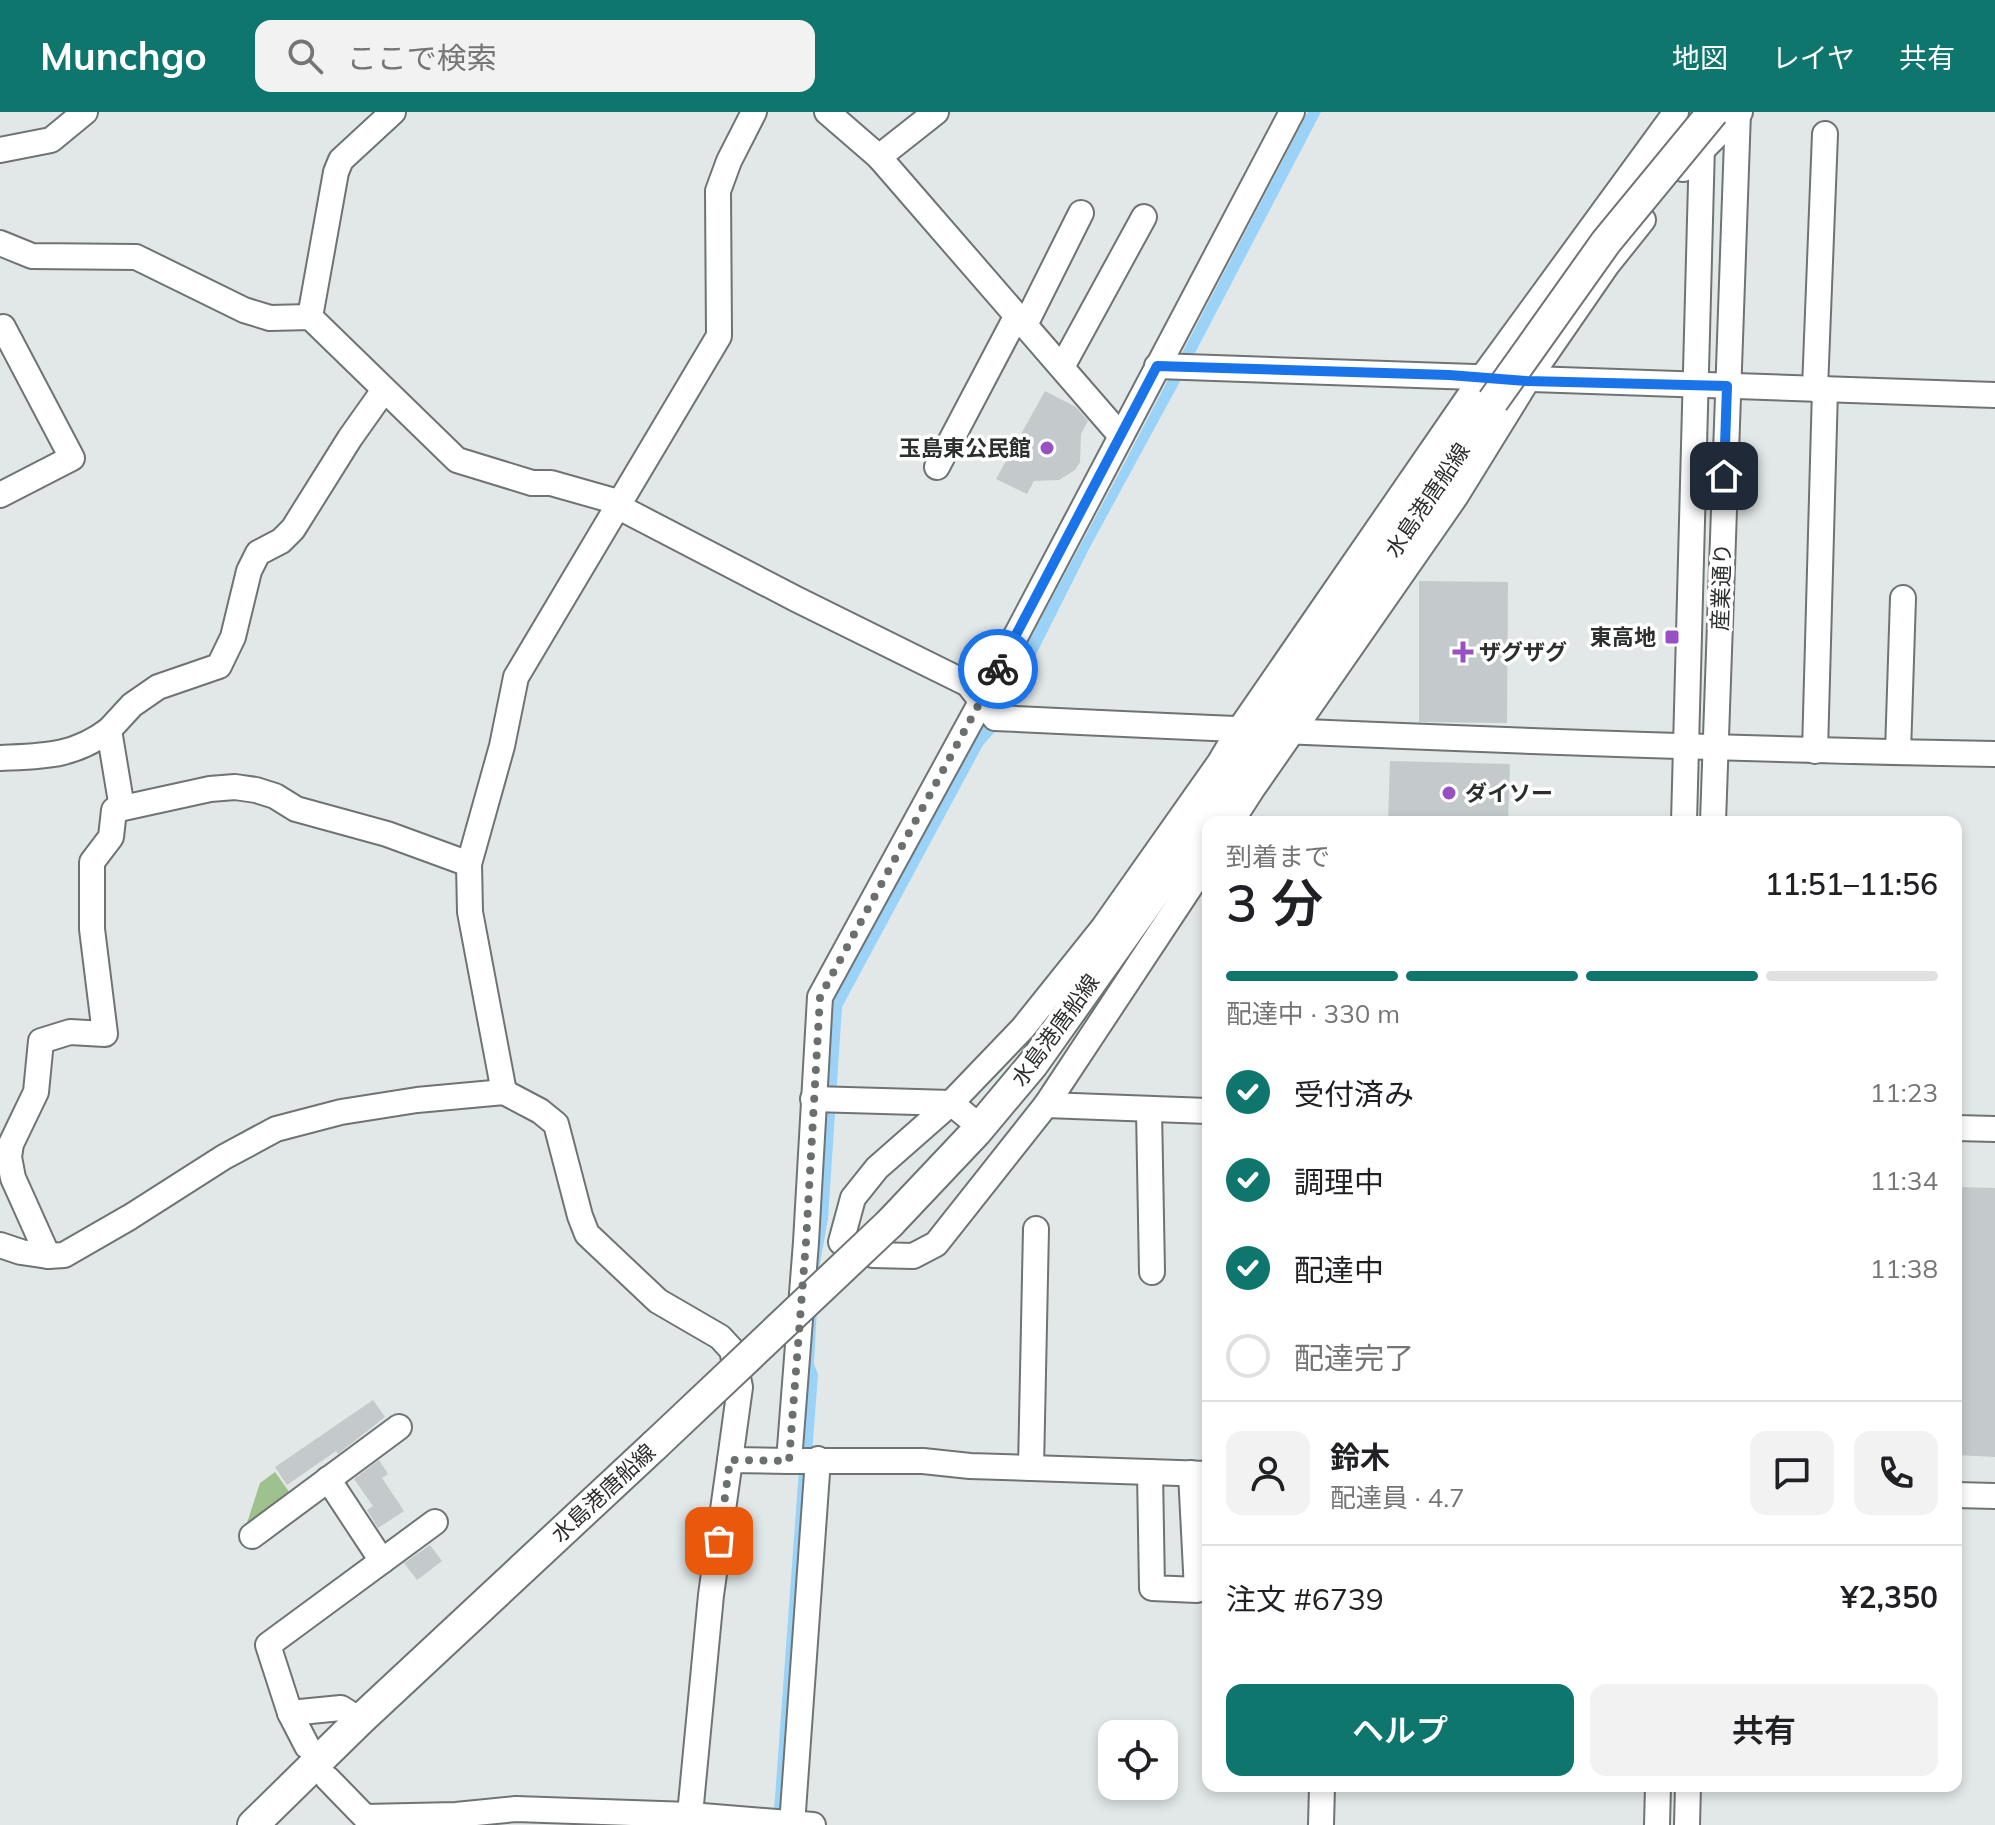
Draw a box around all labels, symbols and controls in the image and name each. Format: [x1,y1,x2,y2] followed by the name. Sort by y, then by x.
[255,20,815,92] search box
[40,32,207,80] text: Munchgo
[283,34,327,78] icon: search
[347,39,497,77] text: ここで検索
[1672,40,1728,75] text: 地図
[1772,40,1855,75] text: レイヤ
[1899,40,1955,75] text: 共有
[899,434,1031,462] place label: 玉島東公民館
[1378,437,1476,563] street label: 水島港唐船線
[1038,439,1056,457] marker: 玉島東公民館
[1690,442,1758,510] pin
[1702,454,1746,498] icon: home
[1705,543,1737,631] street label: 産業通り
[1590,623,1656,651] place label: 東高地
[1663,628,1681,646] marker: 東高地
[958,629,1038,709] courier
[1479,638,1567,666] place label: ザグザグ
[1454,643,1472,661] marker: ザグザグ
[976,647,1020,691] icon: bike
[1465,779,1553,807] place label: ダイソー
[1440,784,1458,802] marker: ダイソー
[1226,840,1330,873] text: 到着まで
[1765,865,1938,903] text: 11:51–11:56
[1226,870,1323,935] text: 3 分
[1005,968,1105,1092] street label: 水島港唐船線
[1226,997,1400,1030] text: 配達中 · 330 m
[1226,1070,1270,1114] icon: check
[1294,1075,1414,1113] text: 受付済み
[1870,1076,1938,1109] text: 11:23
[1226,1158,1270,1202] icon: check
[1294,1163,1384,1201] text: 調理中
[1870,1164,1938,1197] text: 11:34
[1226,1246,1270,1290] icon: check
[1294,1251,1384,1289] text: 配達中
[1870,1252,1938,1285] text: 11:38
[1294,1339,1414,1377] text: 配達完了
[1226,1431,1310,1515] button: person
[1750,1431,1834,1515] button: chat
[1854,1431,1938,1515] button: phone
[545,1438,661,1548] street label: 水島港唐船線
[1330,1438,1390,1476] text: 鈴木
[1330,1481,1465,1514] text: 配達員 · 4.7
[685,1507,753,1575] pin
[697,1519,741,1563] icon: bag
[1841,1578,1938,1616] text: ¥2,350
[1226,1580,1384,1618] text: 注文 #6739
[1226,1684,1574,1776] button: ヘルプ
[1590,1684,1938,1776] button: 共有
[1098,1720,1178,1800] map controls
[1098,1720,1178,1800] button: locate

